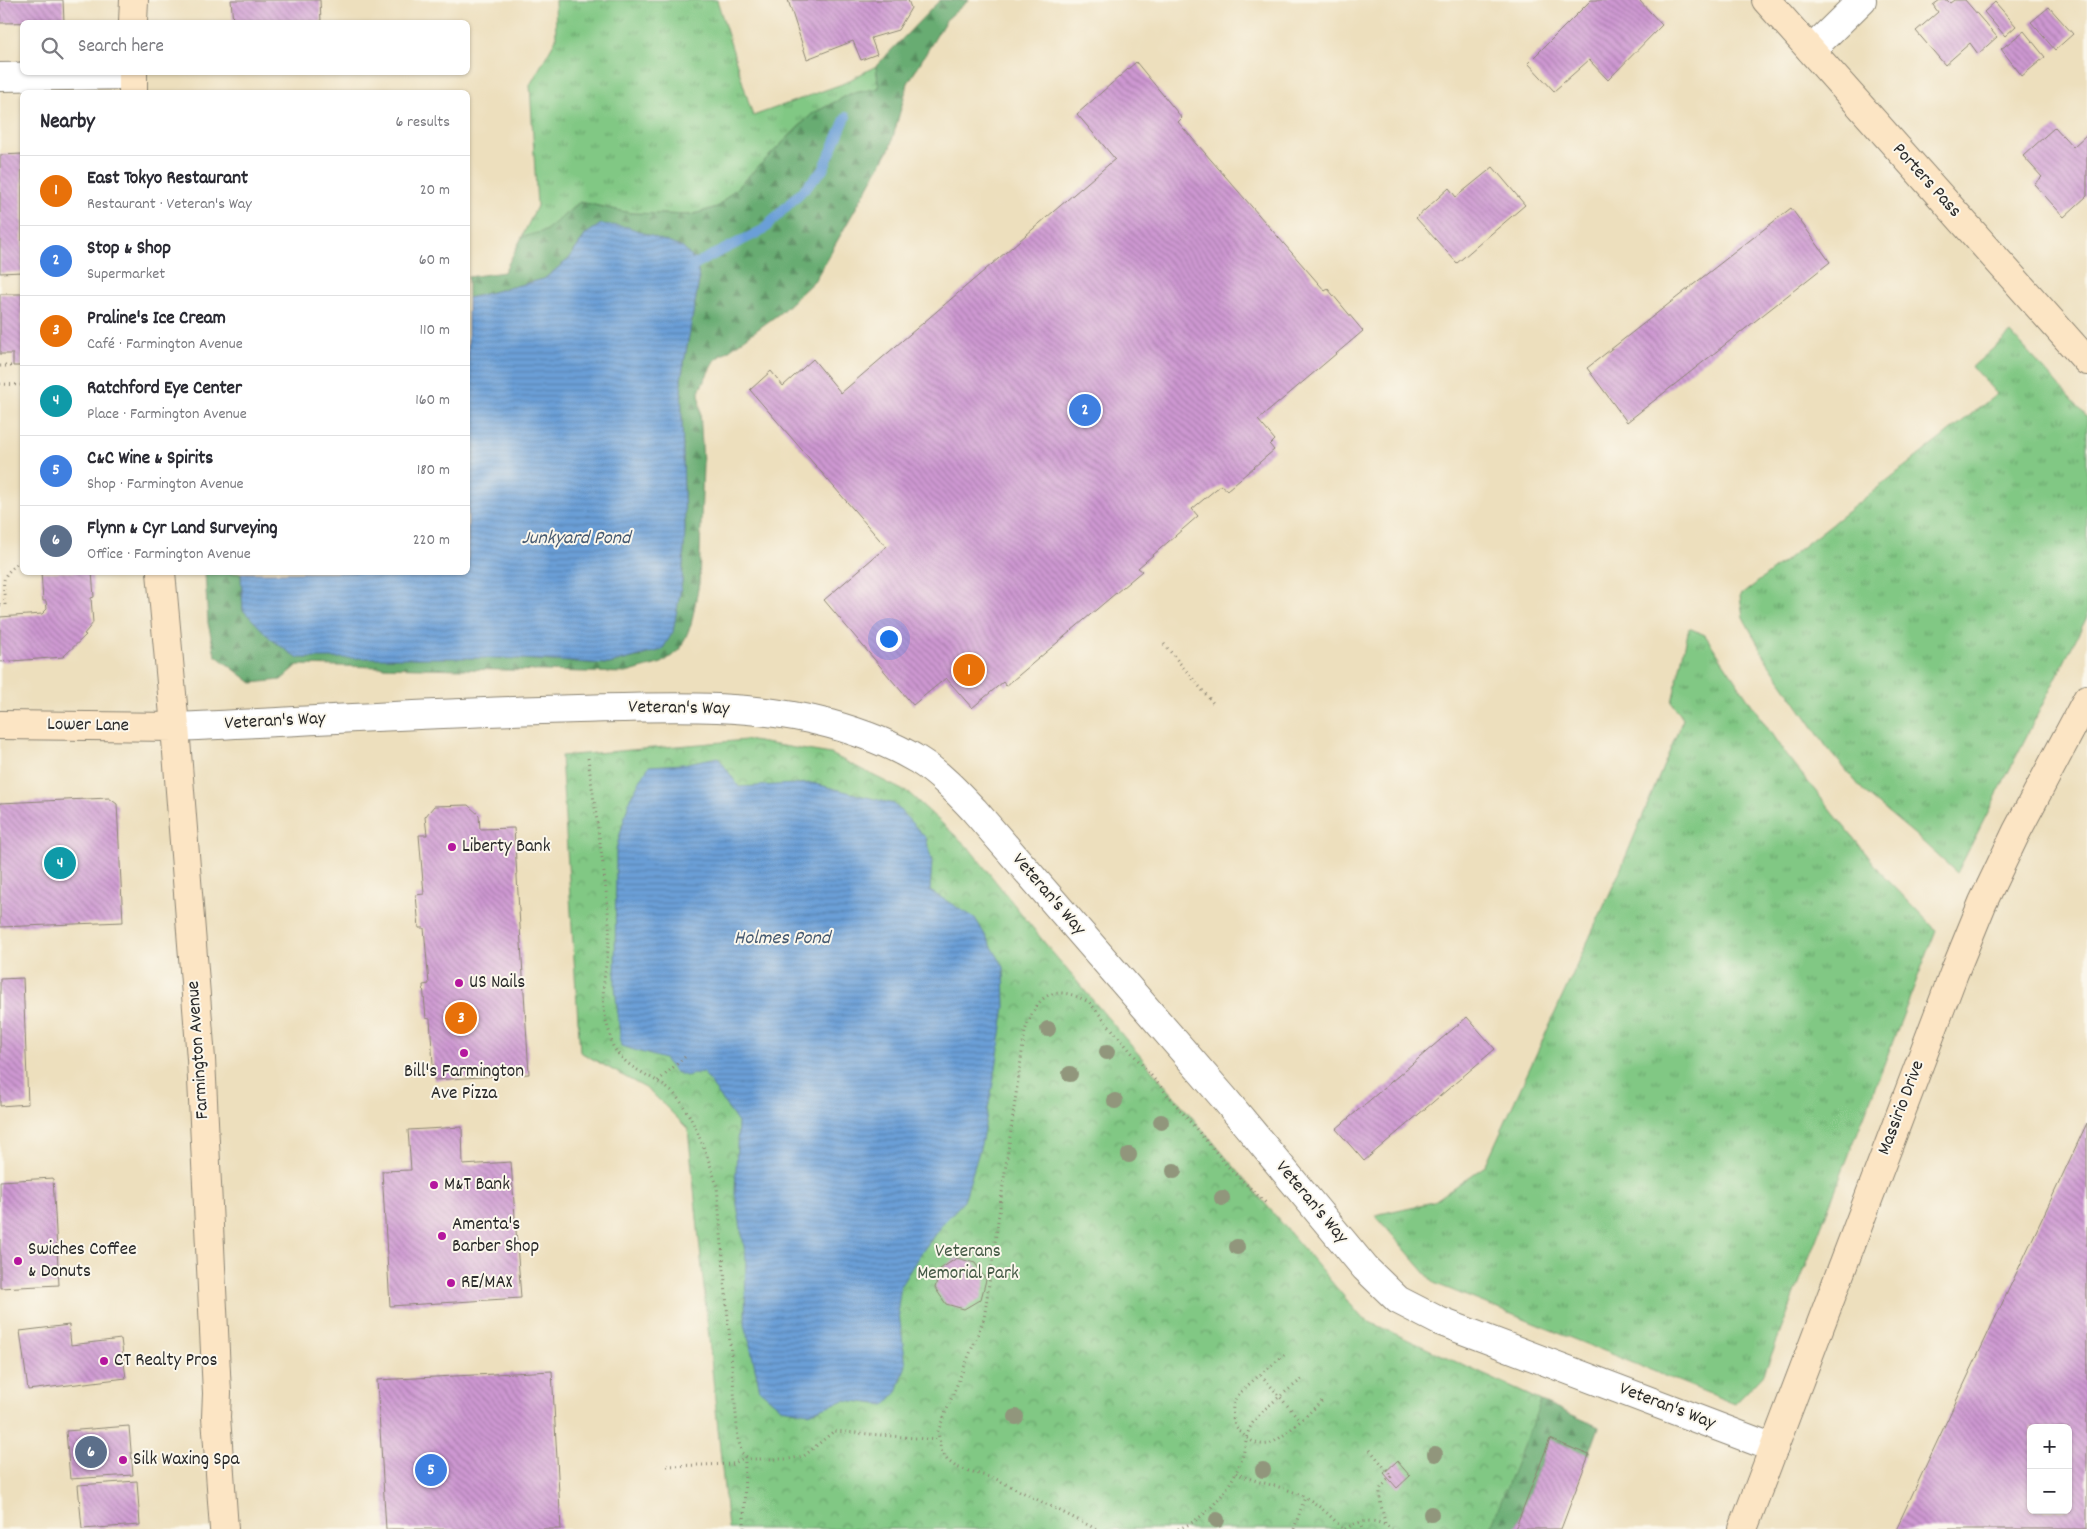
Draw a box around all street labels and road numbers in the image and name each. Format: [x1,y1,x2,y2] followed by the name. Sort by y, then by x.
[1885,138,1967,224] street label: Porters Pass
[628,695,730,723] street label: Veteran's Way
[224,706,327,738] street label: Veteran's Way
[47,712,129,740] street label: Lower Lane
[1005,848,1092,942] street label: Veteran's Way
[181,980,217,1120] street label: Farmington Avenue
[1872,1057,1932,1159] street label: Massirio Drive
[1268,1156,1354,1251] street label: Veteran's Way
[1615,1376,1719,1438] street label: Veteran's Way

